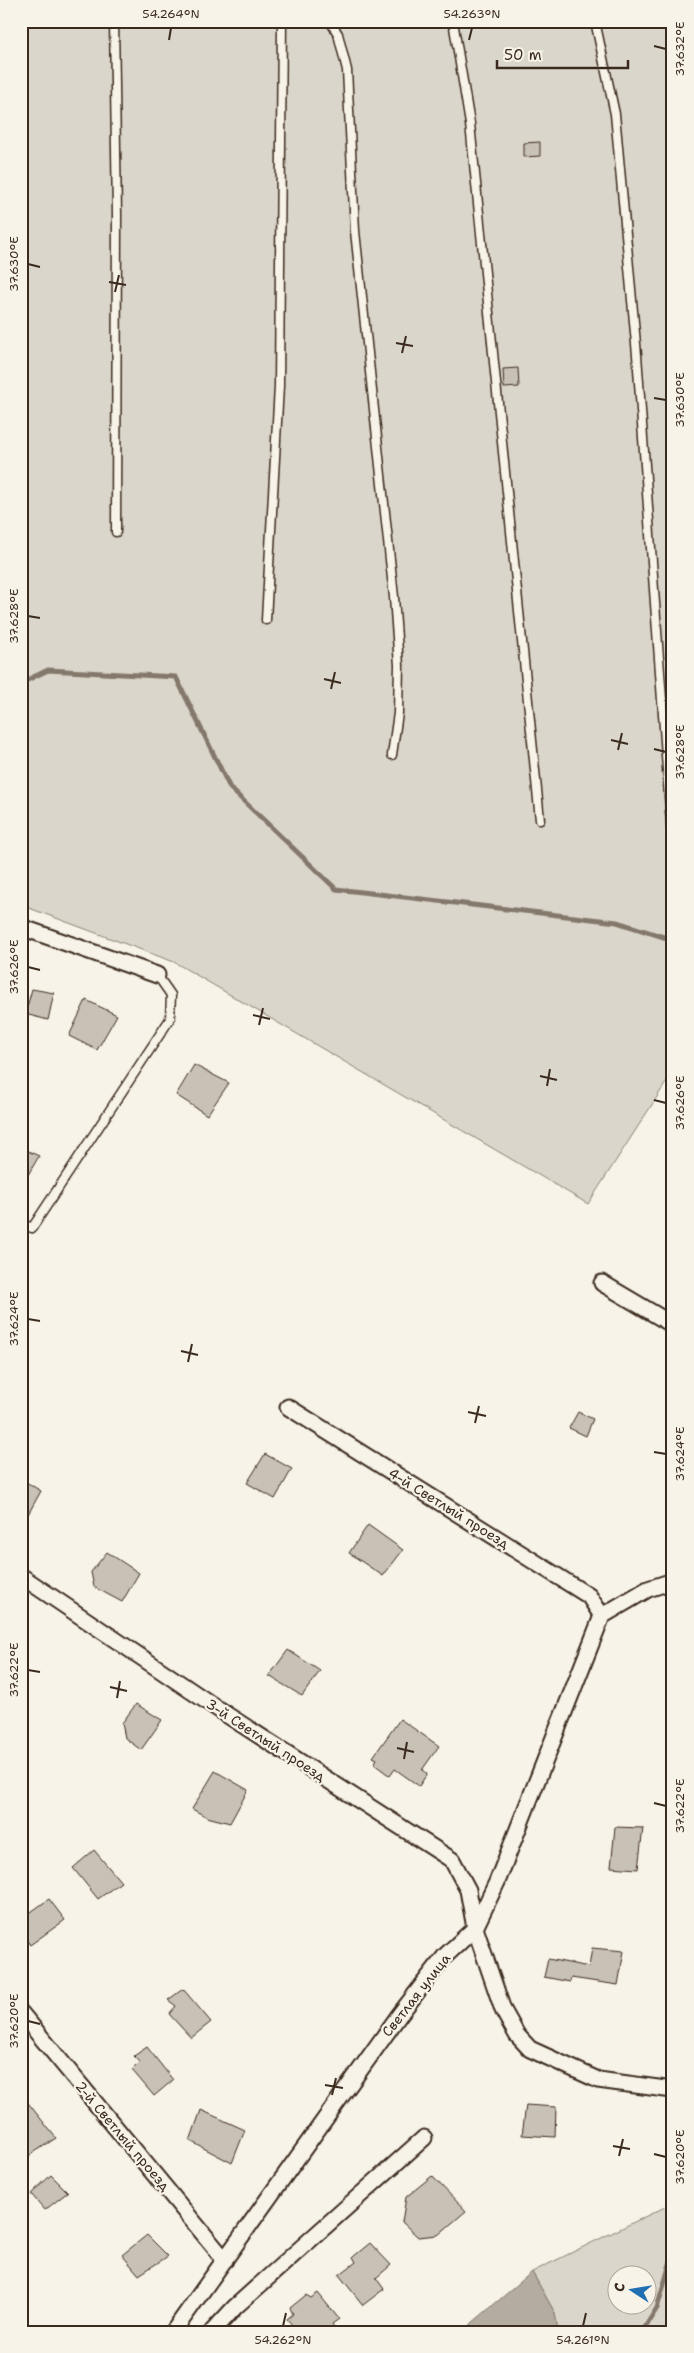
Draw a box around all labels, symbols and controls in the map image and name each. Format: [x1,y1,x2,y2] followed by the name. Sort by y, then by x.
[142,6,200,22] text: 54.264°N
[444,6,500,22] text: 54.263°N
[672,22,688,76] text: 37.632°E
[497,38,628,70] scale bar
[504,45,542,65] text: 50 m
[6,236,22,292] text: 37.630°E
[672,372,688,428] text: 37.630°E
[6,588,22,644] text: 37.628°E
[672,724,688,780] text: 37.628°E
[6,939,22,995] text: 37.626°E
[672,1075,688,1131] text: 37.626°E
[6,1292,22,1346] text: 37.624°E
[672,1427,688,1481] text: 37.624°E
[385,1464,513,1553] street label: 4-й Светлый проезд
[6,1642,22,1698] text: 37.622°E
[203,1695,329,1785] street label: 3-й Светлый проезд
[672,1778,688,1834] text: 37.622°E
[378,1949,454,2040] street label: Светлая улица
[6,1993,22,2049] text: 37.620°E
[72,2077,174,2195] street label: 2-й Светлый проезд
[672,2129,688,2185] text: 37.620°E
[606,2266,656,2316] north arrow
[610,2281,629,2293] text: С
[255,2332,311,2348] text: 54.262°N
[556,2332,610,2348] text: 54.261°N

